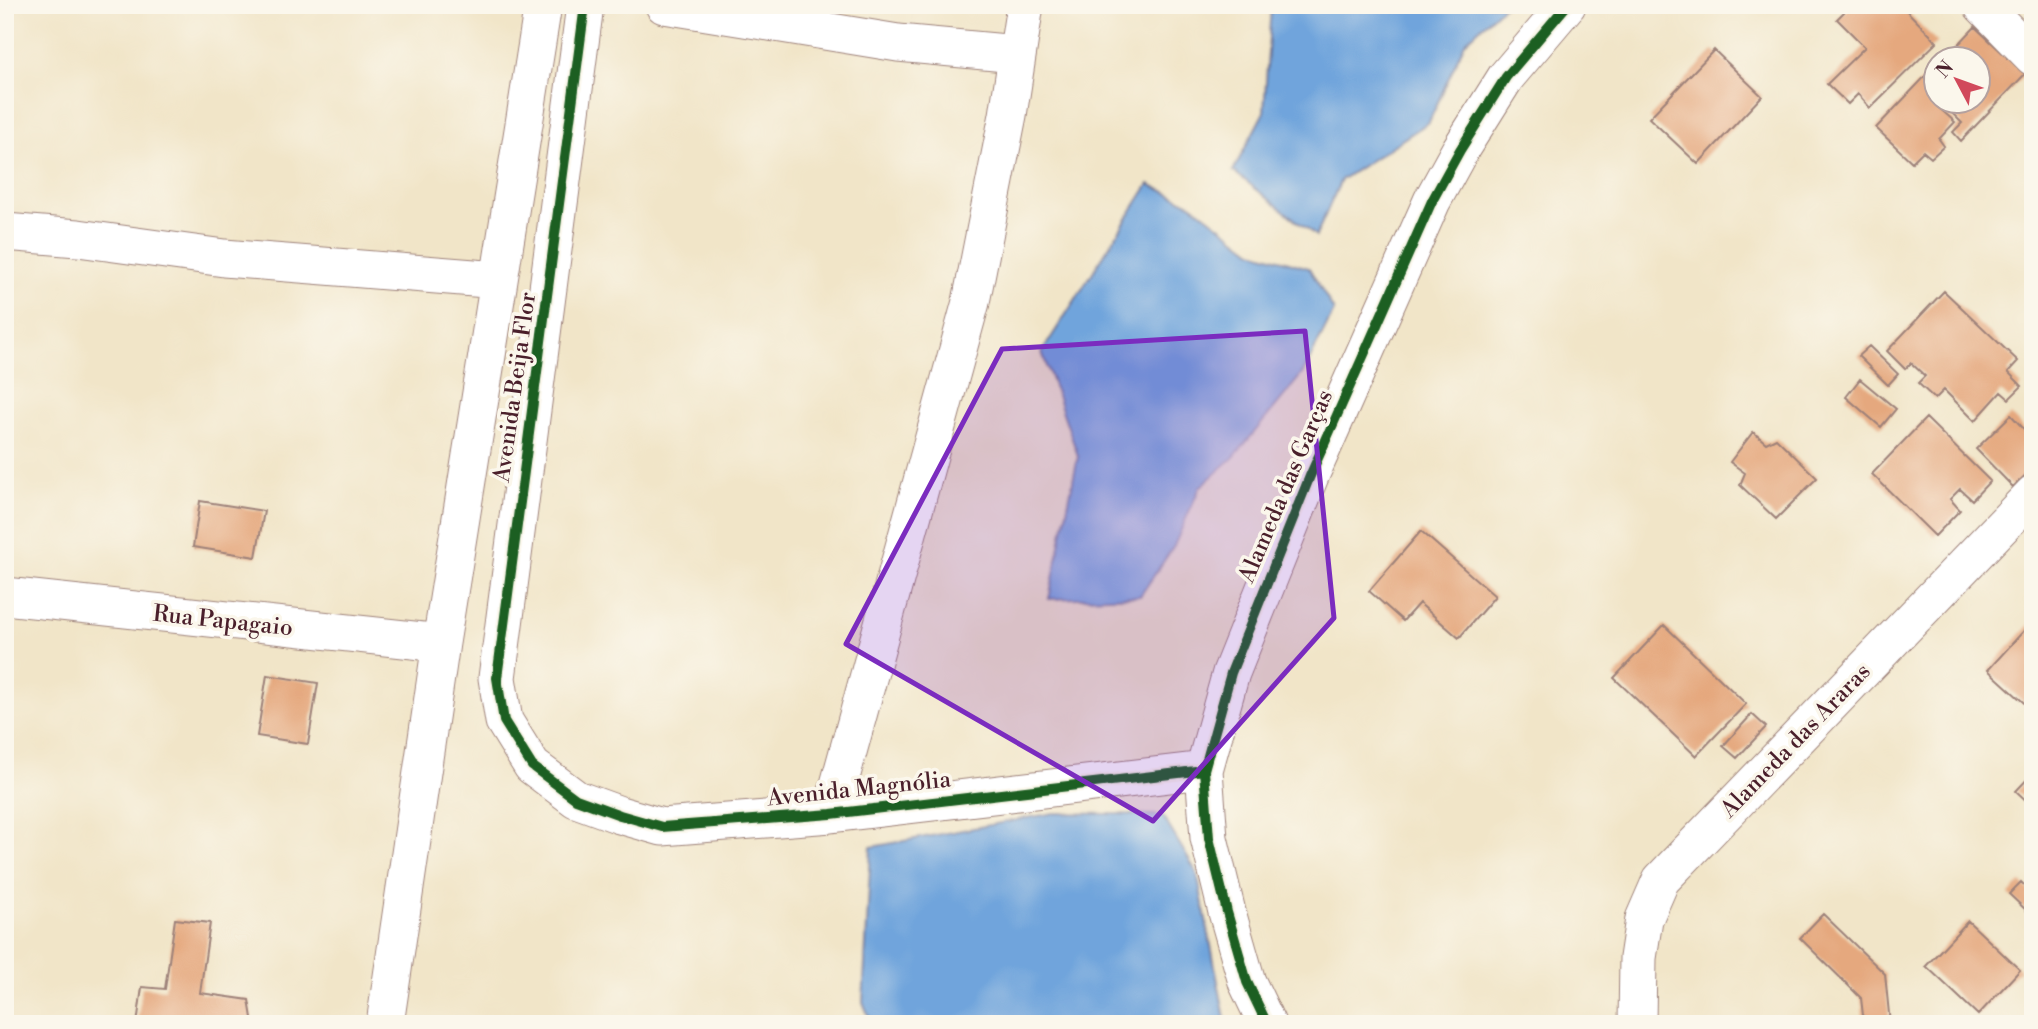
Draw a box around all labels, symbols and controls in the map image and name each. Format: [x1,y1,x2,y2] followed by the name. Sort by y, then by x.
[1923,46,1993,116] north arrow
[1931,56,1959,83] text: N
[488,290,542,485] street label: Avenida Beija Flor
[1232,386,1339,588] street label: Alameda das Garças
[152,600,294,642] street label: Rua Papagaio
[1714,658,1877,824] street label: Alameda das Araras
[765,765,953,813] street label: Avenida Magnólia

